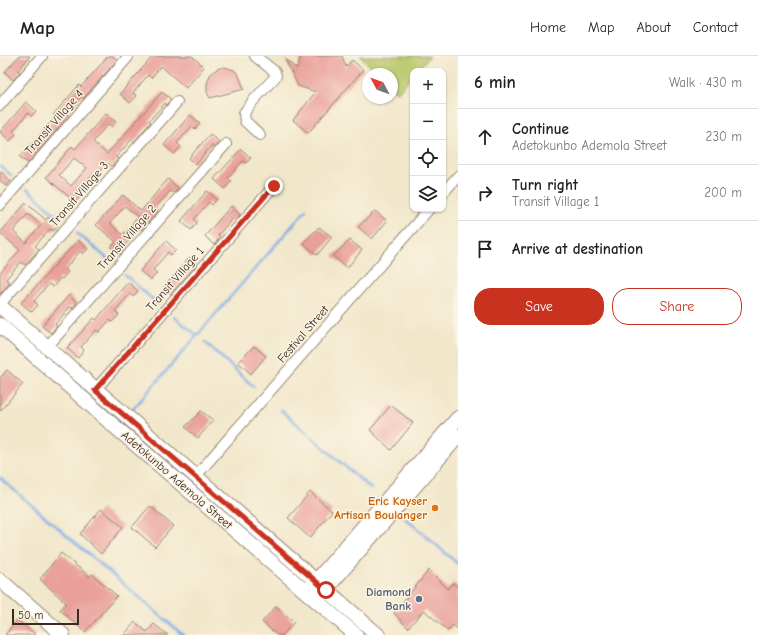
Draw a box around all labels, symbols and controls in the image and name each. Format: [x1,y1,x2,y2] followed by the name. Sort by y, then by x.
[20,17,55,39] text: Map
[530,19,566,36] text: Home
[588,19,614,36] text: Map
[636,19,671,36] text: About
[693,19,738,36] text: Contact
[362,68,398,104] north arrow
[410,68,446,212] map controls
[410,68,446,104] button: +
[474,73,516,92] text: 6 min
[669,75,742,90] text: Walk · 430 m
[22,86,86,157] street label: Transit Village 4
[410,104,446,140] button: −
[512,120,569,138] text: Continue
[474,126,496,148] icon: ahead
[706,129,742,144] text: 230 m
[512,138,667,153] text: Adetokunbo Ademola Street
[410,140,446,176] button: locate
[47,159,111,229] street label: Transit Village 3
[410,176,446,212] button: layers
[512,176,578,194] text: Turn right
[265,177,283,195] route end
[474,182,496,204] icon: right
[704,185,742,200] text: 200 m
[512,194,599,209] text: Transit Village 1
[95,201,159,273] street label: Transit Village 2
[474,238,496,260] icon: arrive
[512,240,643,258] text: Arrive at destination
[143,244,207,314] street label: Transit Village 1
[474,288,604,325] button: Save
[612,288,742,325] button: Share
[274,302,332,365] street label: Festival Street
[119,428,236,532] street label: Adetokunbo Ademola Street
[334,494,427,522] place label: Eric Kayser Artisan Boulanger
[430,503,440,513] marker: Eric Kayser Artisan Boulanger
[317,581,335,599] route start
[366,585,411,613] place label: Diamond Bank
[414,594,424,604] marker: Diamond Bank
[12,607,79,626] scale bar
[18,609,43,622] text: 50 m

